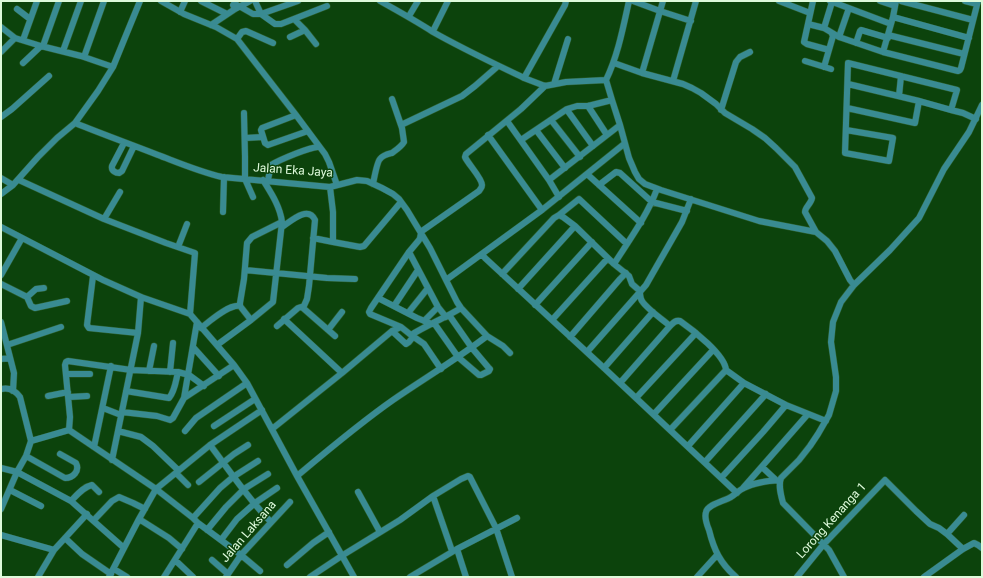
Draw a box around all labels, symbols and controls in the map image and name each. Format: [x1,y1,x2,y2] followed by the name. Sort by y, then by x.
[253,161,333,181] street label: Jalan Eka Jaya
[794,480,870,562] street label: Lorong Kenanga 1
[218,498,280,566] street label: Jalan Laksana

